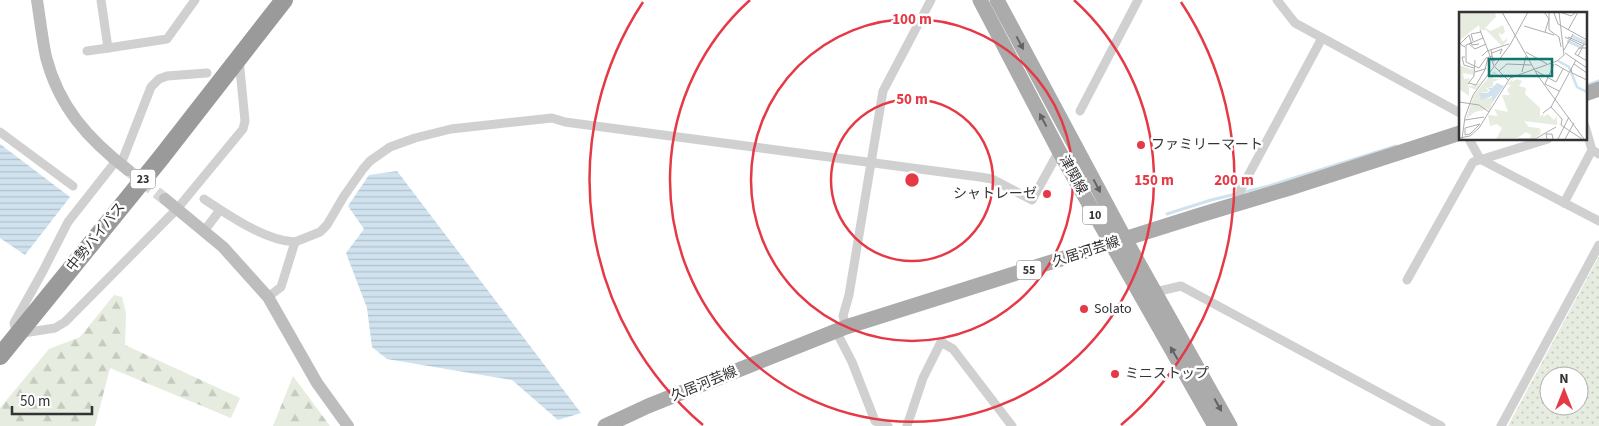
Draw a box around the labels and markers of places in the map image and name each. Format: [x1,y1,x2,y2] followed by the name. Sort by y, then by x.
[1151,135,1263,155] place label: ファミリーマート
[1135,139,1147,151] marker: ファミリーマート
[903,171,921,189] centre of rings
[953,184,1037,204] place label: シャトレーゼ
[1041,188,1053,200] marker: シャトレーゼ
[1094,299,1132,319] place label: Solato
[1078,303,1090,315] marker: Solato
[1125,364,1209,384] place label: ミニストップ
[1109,368,1121,380] marker: ミニストップ

